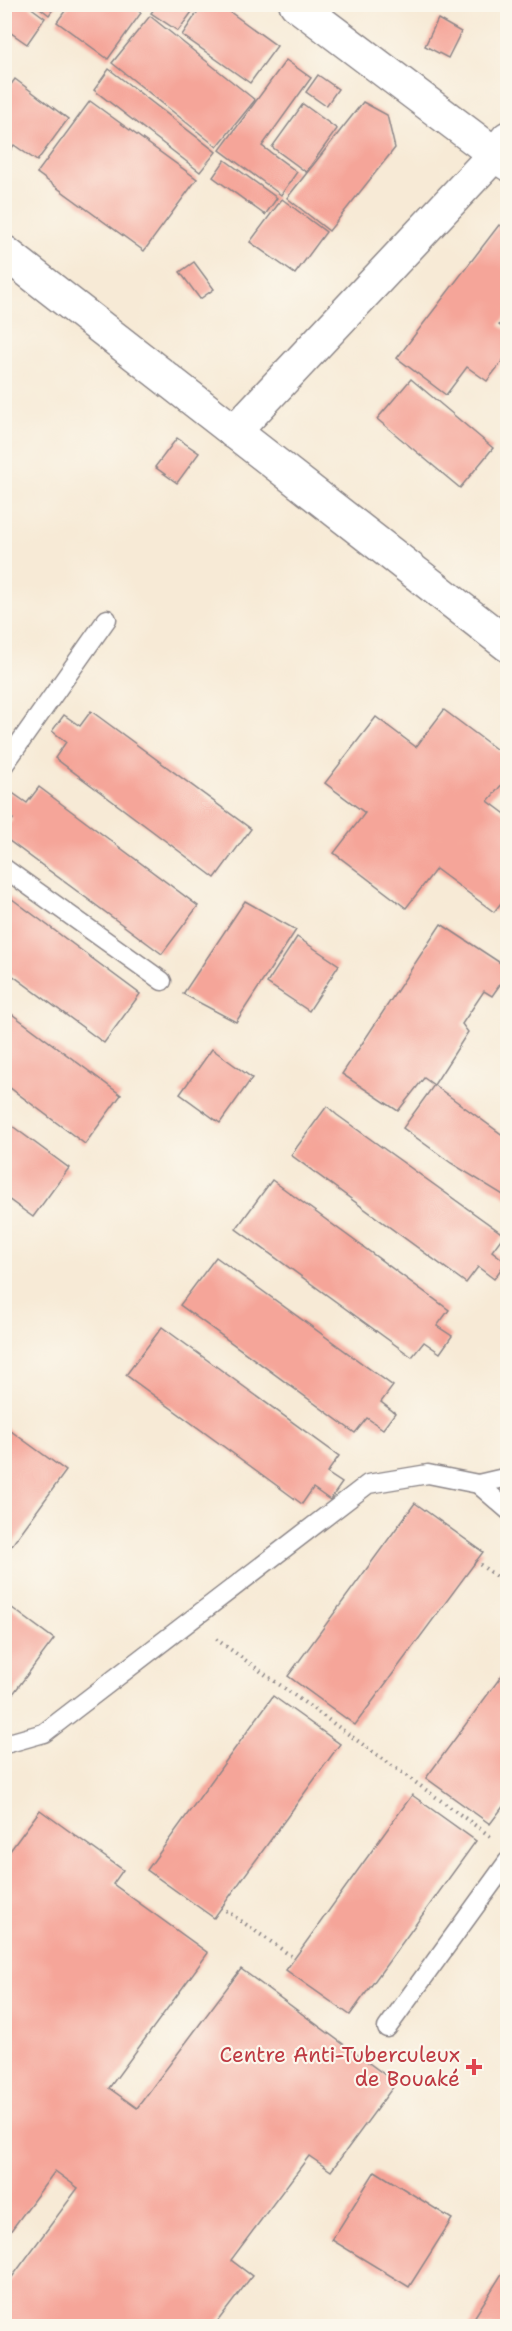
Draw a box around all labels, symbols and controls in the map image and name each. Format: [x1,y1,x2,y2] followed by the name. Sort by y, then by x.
[220,2041,460,2093] place label: Centre Anti-Tuberculeux de Bouaké
[465,2058,483,2076] marker: Centre Anti-Tuberculeux de Bouaké

